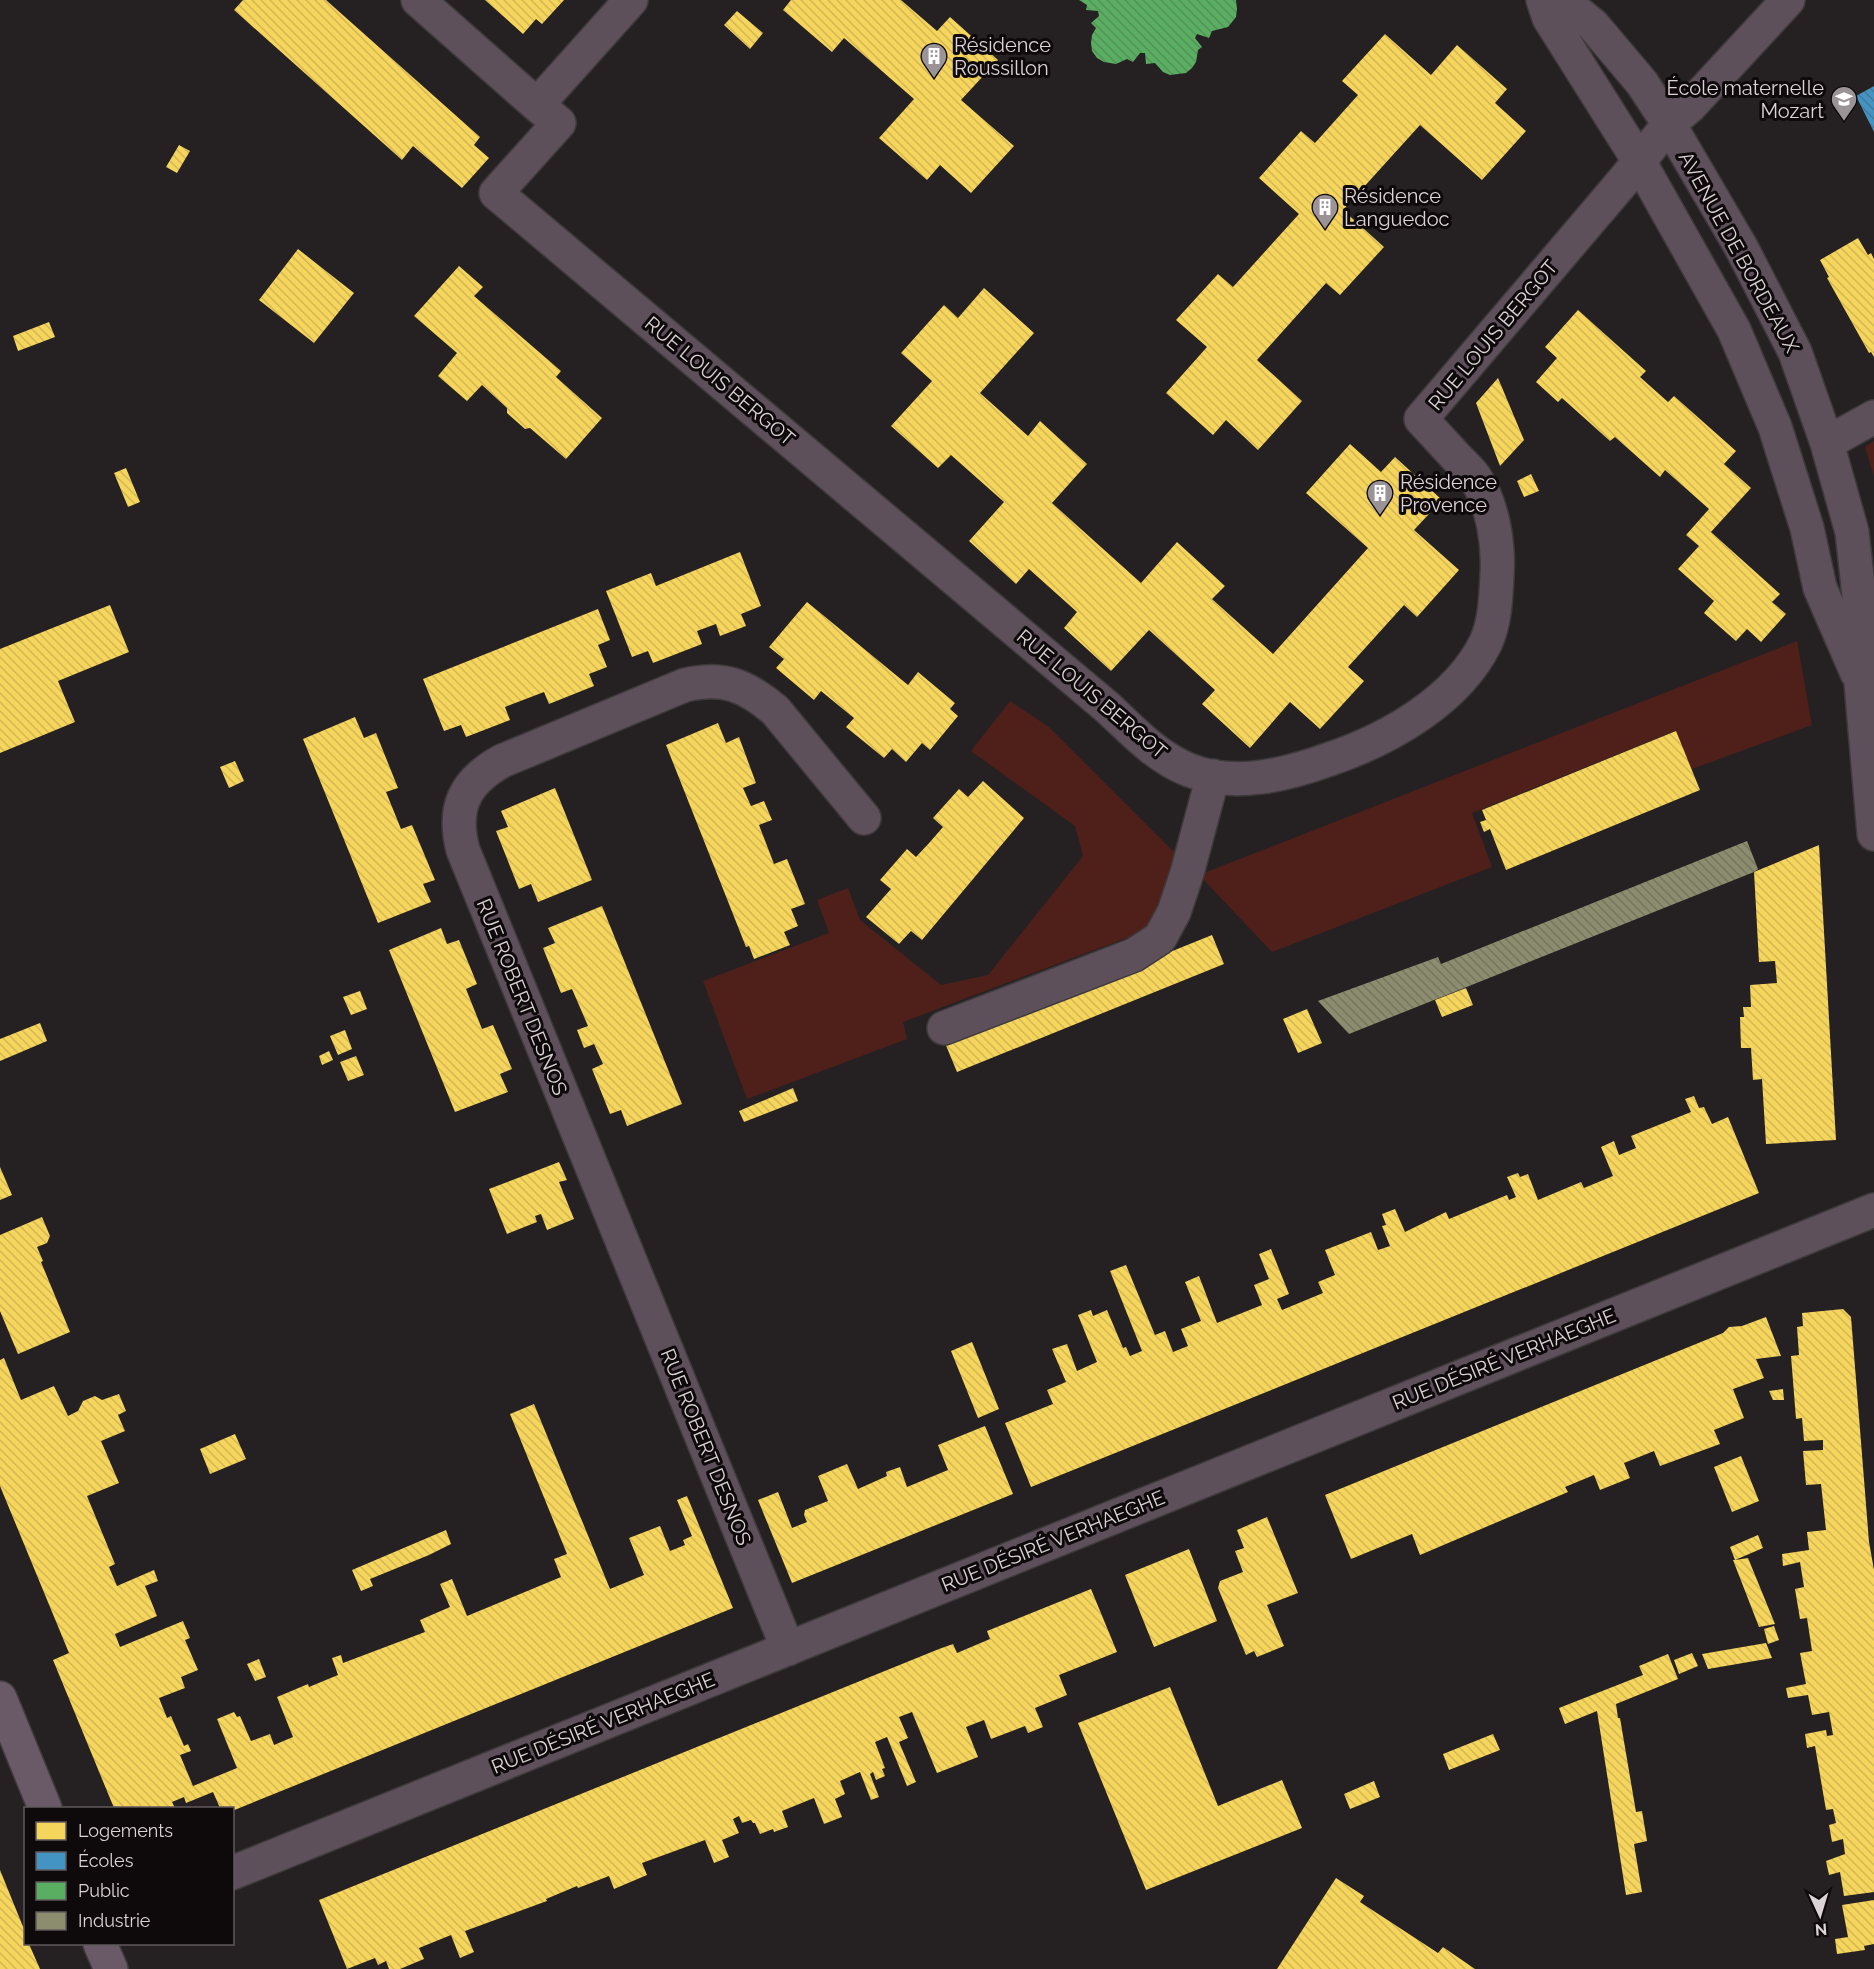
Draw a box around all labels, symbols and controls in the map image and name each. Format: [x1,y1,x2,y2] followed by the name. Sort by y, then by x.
[954,33,1051,80] place label: Résidence Roussillon
[919,41,949,79] building icon: Résidence Roussillon
[1667,76,1824,123] place label: École maternelle Mozart
[1829,84,1859,122] school or university icon: École maternelle Mozart
[1674,147,1804,357] street label: AVENUE DE BORDEAUX
[1344,184,1450,231] place label: Résidence Languedoc
[1310,192,1340,230] building icon: Résidence Languedoc
[1423,255,1563,415] street label: RUE LOUIS BERGOT
[640,311,800,451] street label: RUE LOUIS BERGOT
[1400,470,1497,517] place label: Résidence Provence
[1365,478,1395,516] building icon: Résidence Provence
[1012,624,1172,764] street label: RUE LOUIS BERGOT
[472,895,572,1099] street label: RUE ROBERT DESNOS
[1389,1303,1619,1415] street label: RUE DÉSIRÉ VERHAEGHE
[656,1345,756,1549] street label: RUE ROBERT DESNOS
[938,1485,1168,1597] street label: RUE DÉSIRÉ VERHAEGHE
[488,1667,718,1779] street label: RUE DÉSIRÉ VERHAEGHE
[24,1807,234,1945] legend
[78,1820,173,1841] text: Logements
[78,1849,134,1871] text: Écoles
[78,1880,130,1901] text: Public
[1790,1885,1850,1945] north arrow
[78,1910,151,1931] text: Industrie
[1814,1920,1828,1939] text: N

